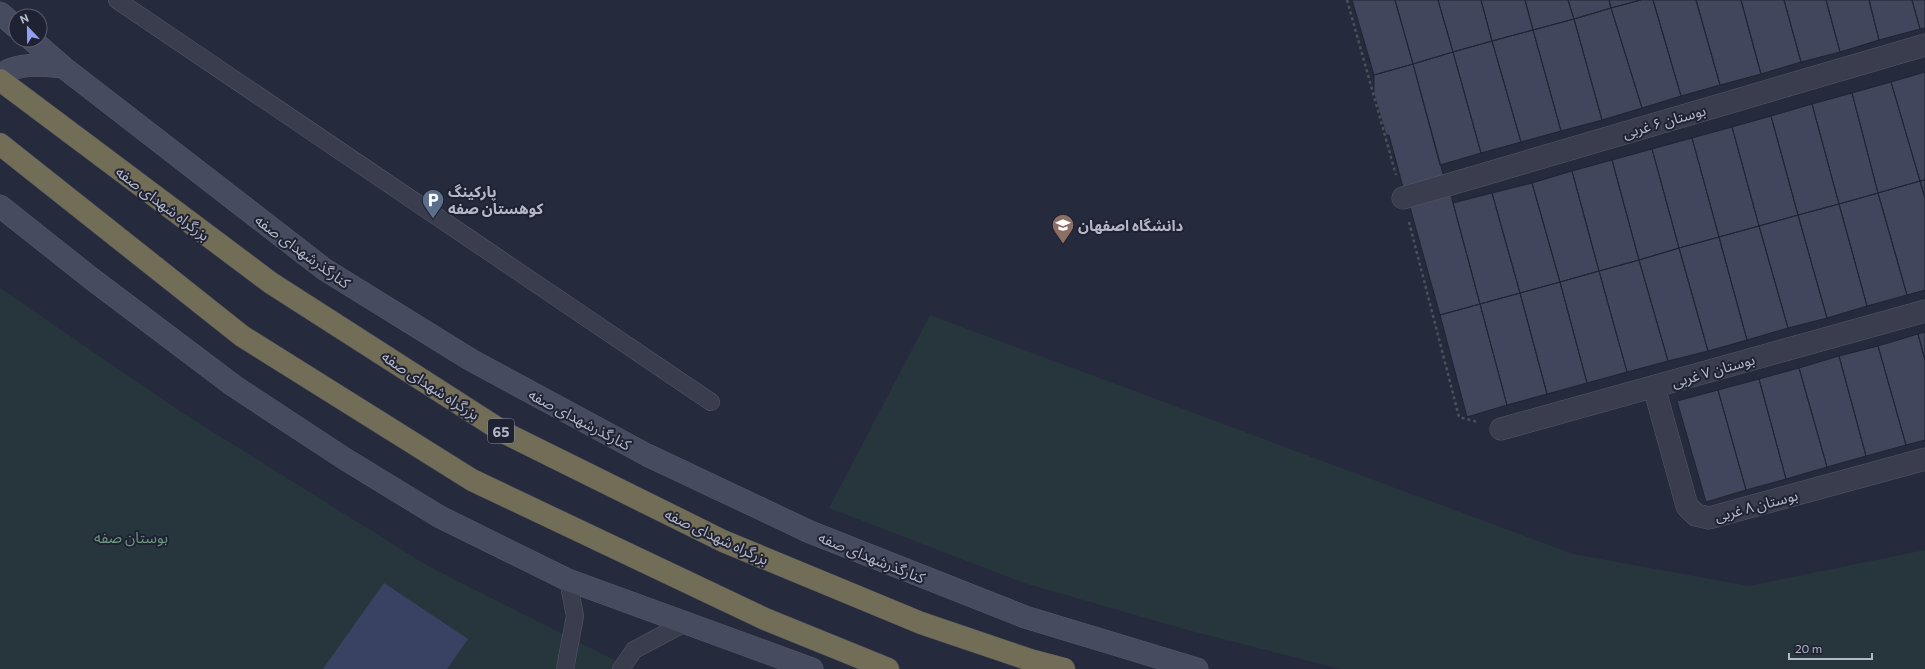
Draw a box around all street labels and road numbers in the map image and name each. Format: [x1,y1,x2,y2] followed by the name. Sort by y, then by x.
[1620,101,1708,142] street label: بوستان ۶ غربی
[112,162,213,245] street label: بزرگراه شهدای صفه
[251,210,355,293] street label: کنارگذرشهدای صفه
[378,347,483,424] street label: بزرگراه شهدای صفه
[1669,350,1757,391] street label: بوستان ۷ غربی
[525,384,635,455] street label: کنارگذرشهدای صفه
[488,419,514,443] road number: 65
[1712,485,1800,526] street label: بوستان ۸ غربی
[662,504,772,569] street label: بزرگراه شهدای صفه
[816,527,929,588] street label: کنارگذرشهدای صفه

